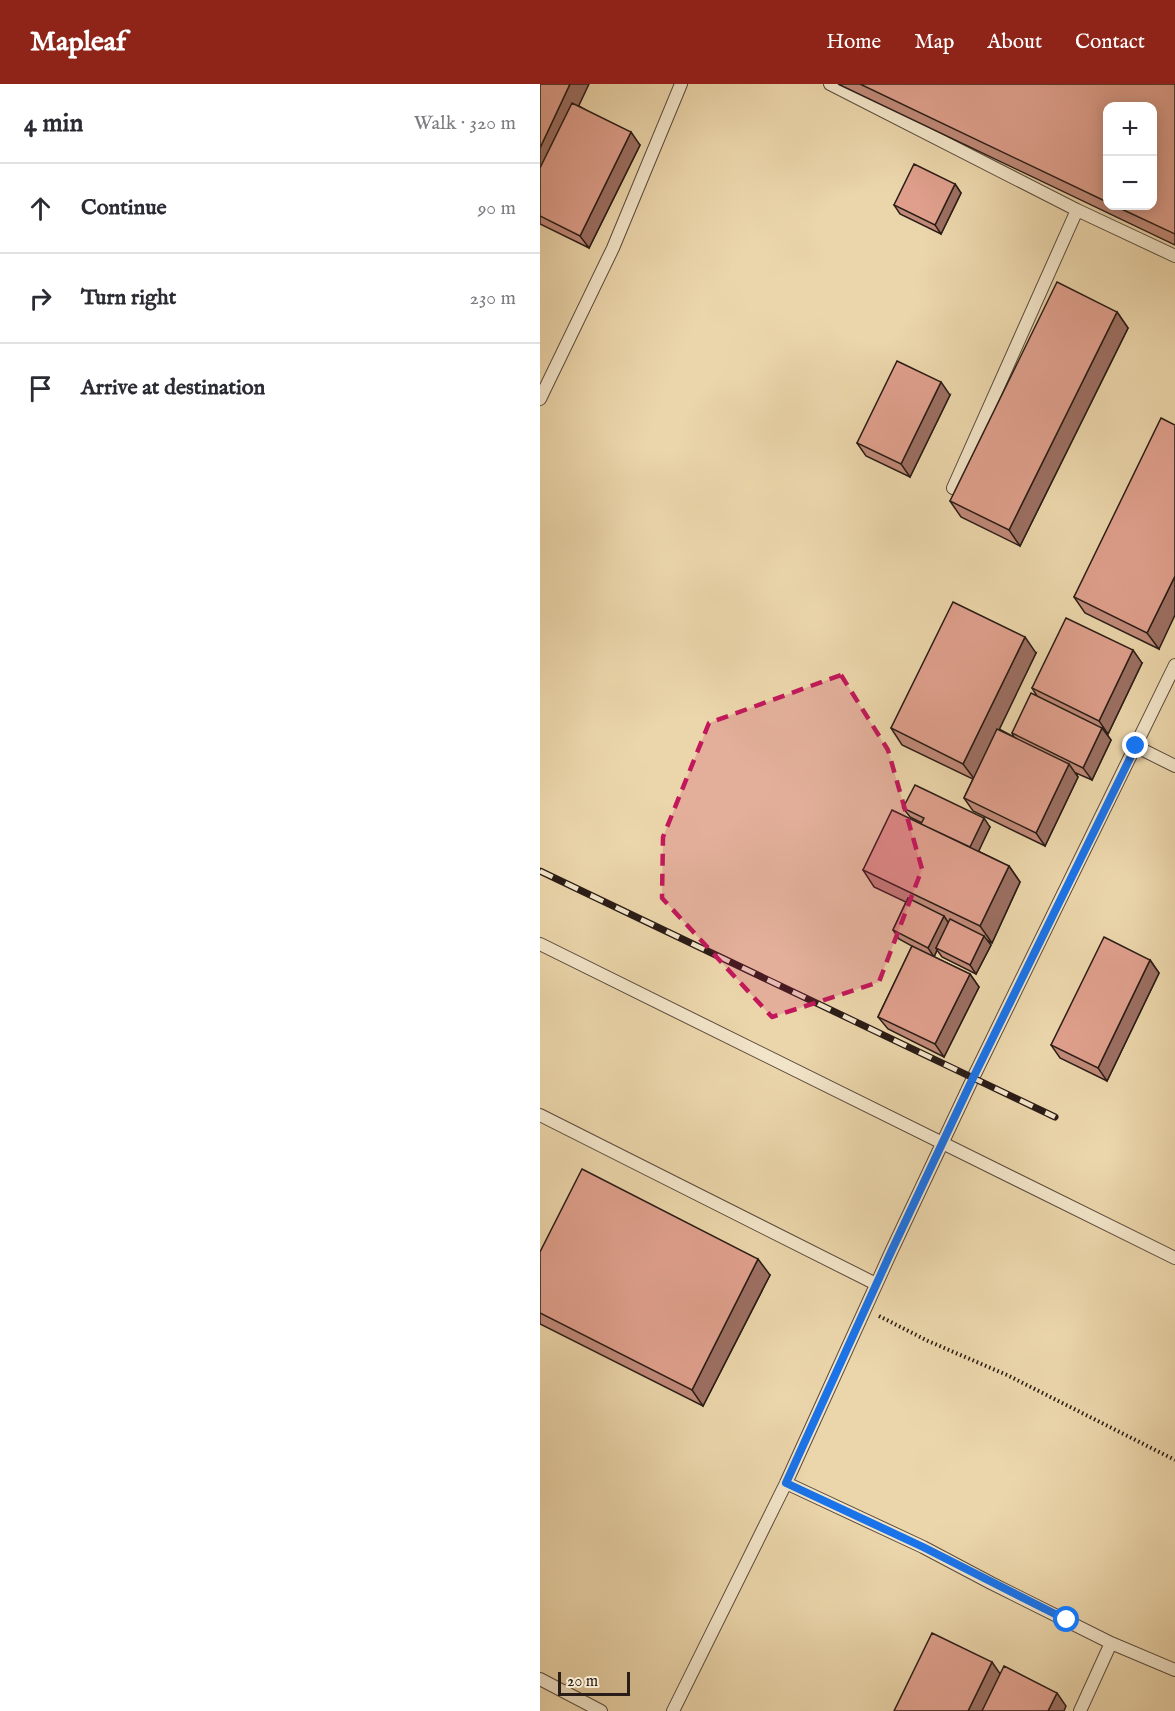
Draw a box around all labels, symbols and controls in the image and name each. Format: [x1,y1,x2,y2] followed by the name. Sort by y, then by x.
[30,25,126,60] text: Mapleaf
[826,29,881,56] text: Home
[914,29,954,56] text: Map
[987,29,1042,56] text: About
[1075,29,1145,56] text: Contact
[1103,102,1157,210] map controls
[1103,102,1157,156] button: +
[24,107,83,140] text: 4 min
[414,111,516,136] text: Walk · 320 m
[1103,156,1157,210] button: −
[24,192,57,225] icon: ahead
[81,194,167,222] text: Continue
[478,196,516,221] text: 90 m
[24,282,57,315] icon: right
[81,284,176,312] text: Turn right
[470,286,516,311] text: 230 m
[24,372,57,405] icon: arrive
[81,374,265,402] text: Arrive at destination
[1122,732,1148,758] route end
[1053,1606,1079,1632] route start
[558,1669,630,1696] scale bar
[567,1672,598,1692] text: 20 m

